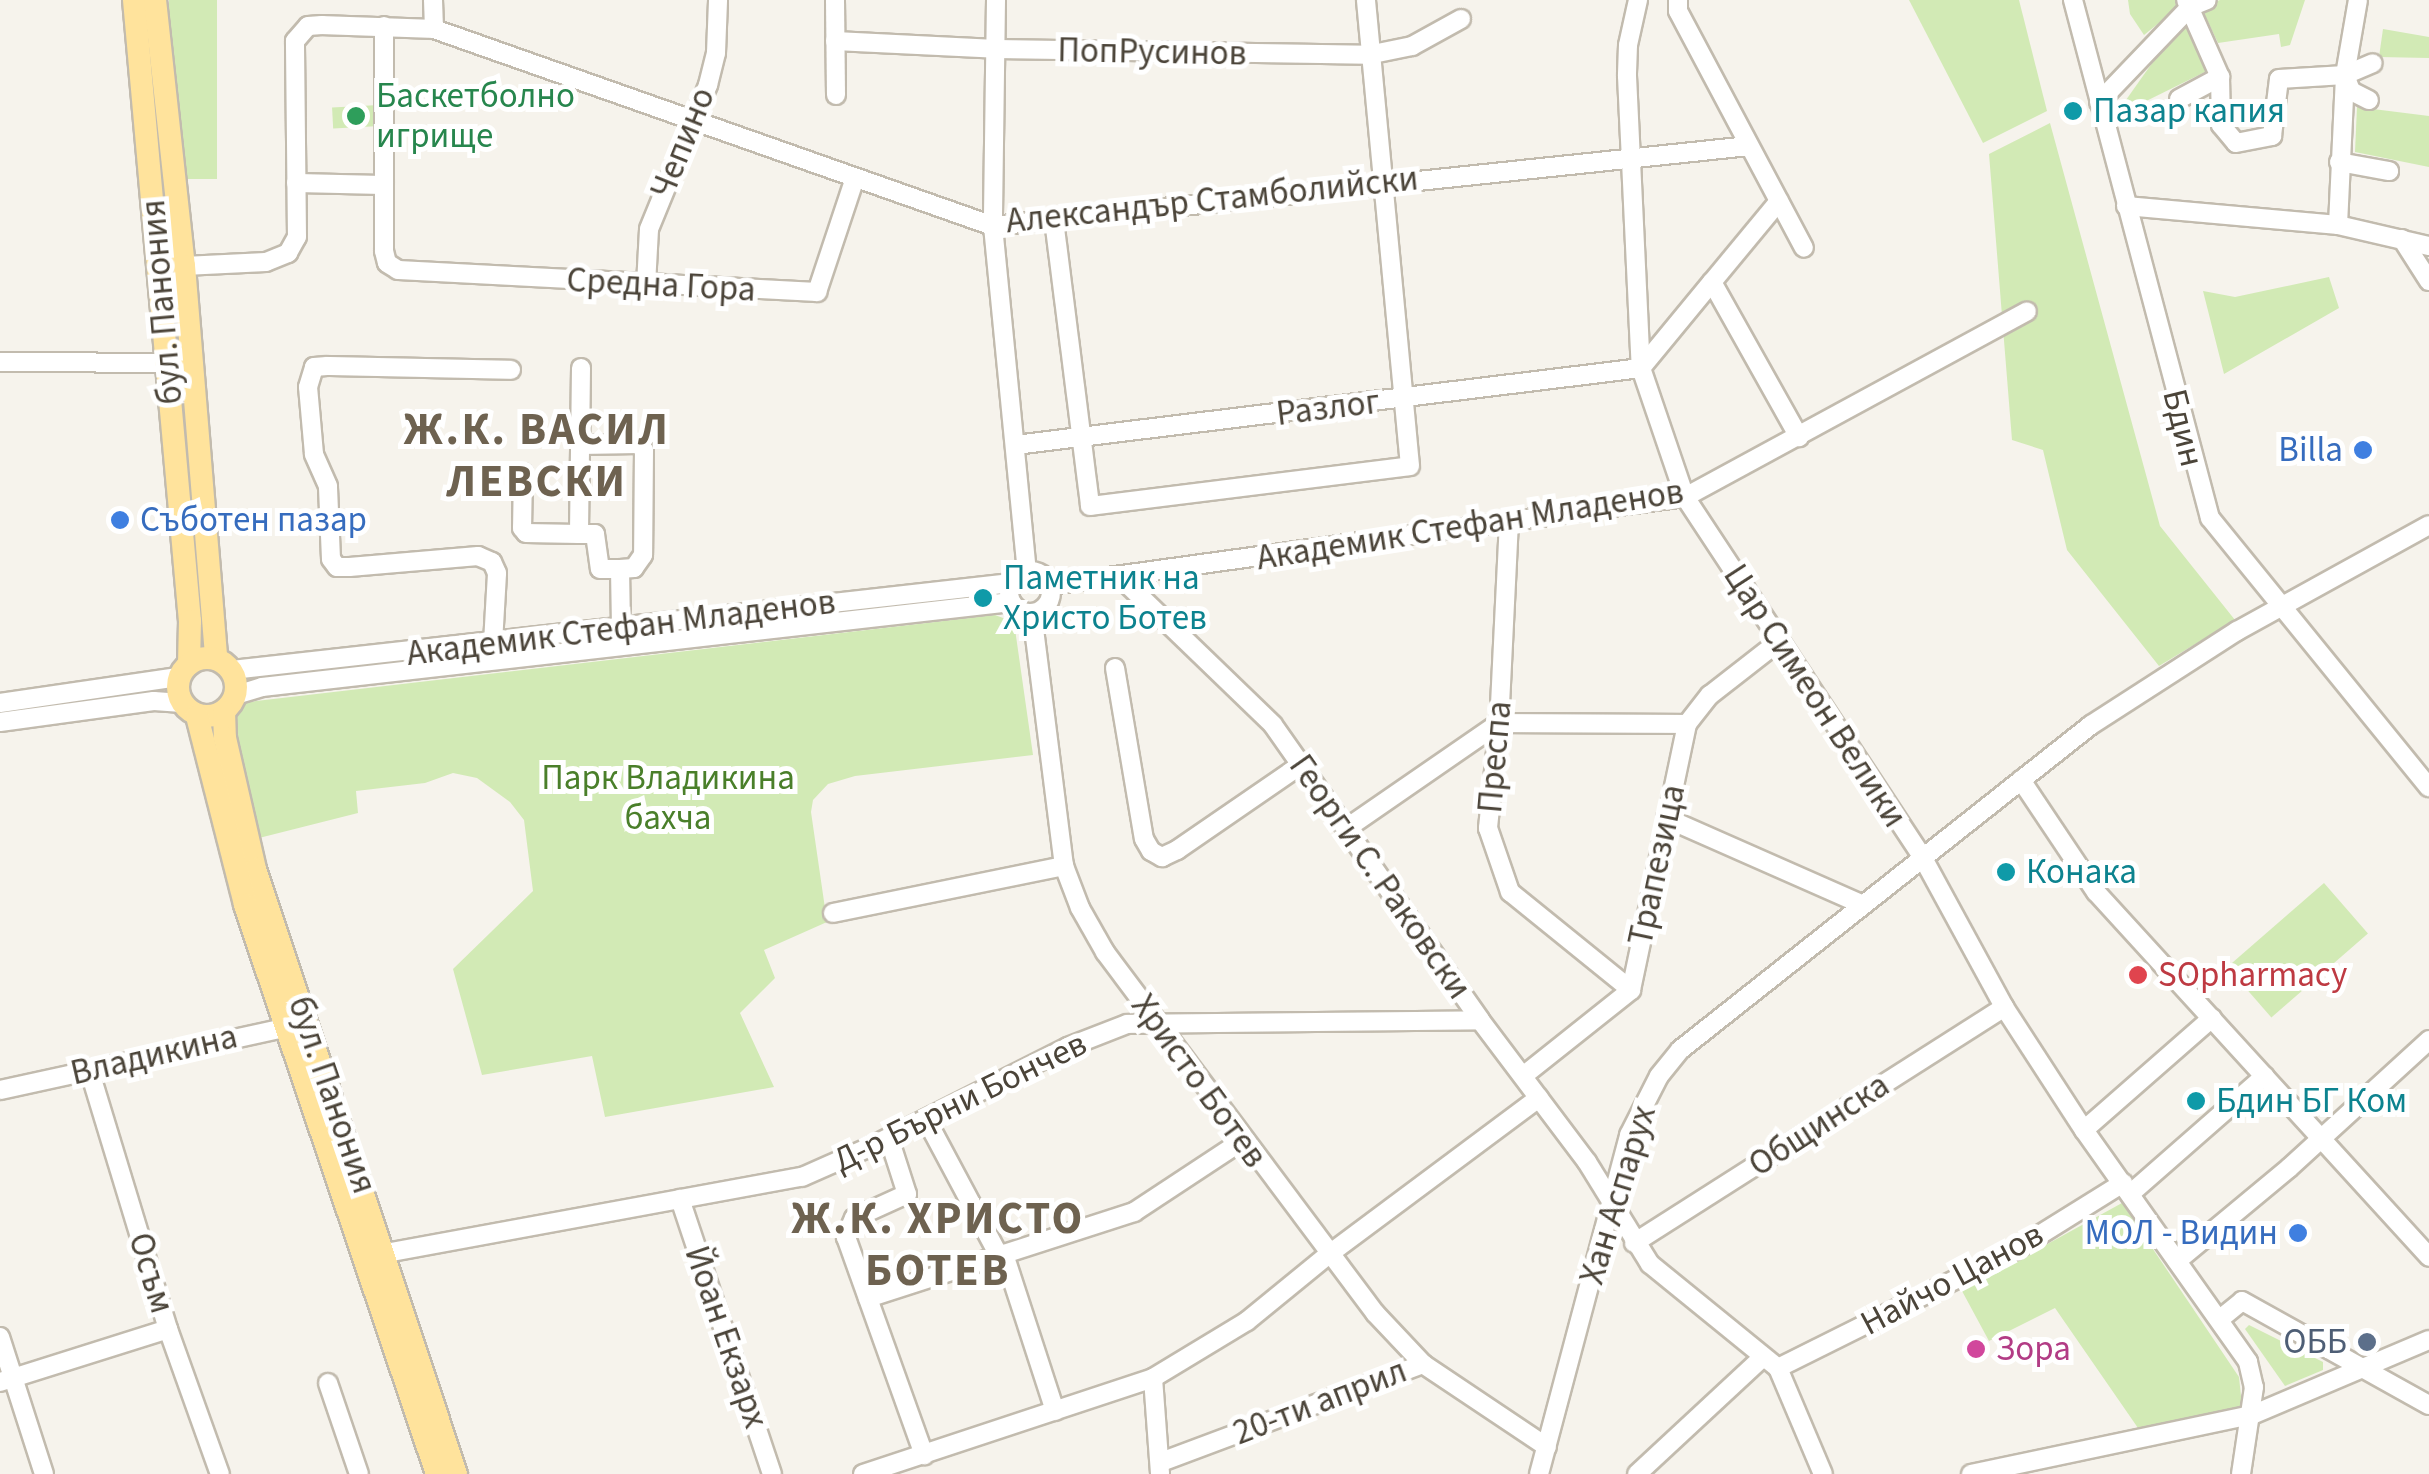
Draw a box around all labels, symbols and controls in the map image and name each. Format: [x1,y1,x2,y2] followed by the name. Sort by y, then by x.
[1057,29,1247,75] street label: ПопРусинов
[376,75,575,157] place label: Баскетболно игрище
[642,81,724,205] street label: Чепино
[2093,90,2285,132] place label: Пазар капия
[2062,100,2084,122] marker: Пазар капия
[345,105,367,127] marker: Баскетболно игрище
[1004,157,1420,243] street label: Александър Стамболийски
[132,198,192,406] street label: бул. Панония
[566,259,756,311] street label: Средна Гора
[1274,381,1382,435] street label: Разлог
[2153,385,2213,471] street label: Бдин
[404,404,670,510] district label: Ж.К. ВАСИЛ ЛЕВСКИ
[2278,429,2343,471] place label: Billa
[2352,439,2374,461] marker: Billa
[1254,471,1686,579] street label: Академик Стефан Младенов
[140,499,367,541] place label: Съботен пазар
[109,509,131,531] marker: Съботен пазар
[1003,557,1207,639] place label: Паметник на Христо Ботев
[1714,557,1916,835] street label: Цар Симеон Велики
[404,581,838,675] street label: Академик Стефан Младенов
[972,587,994,609] marker: Паметник на Христо Ботев
[1469,699,1521,815] street label: Преспа
[1280,747,1480,1007] street label: Георги С. Раковски
[541,757,795,839] park label: Парк Владикина бахча
[1619,781,1695,949] street label: Трапезица
[2026,851,2137,893] place label: Конака
[1995,861,2017,883] marker: Конака
[2158,954,2347,996] place label: SOpharmacy
[2127,964,2149,986] marker: SOpharmacy
[1122,986,1276,1176] street label: Христо Ботев
[279,991,385,1199] street label: бул. Панония
[67,1015,241,1095] street label: Владикина
[827,1023,1093,1181] street label: Д-р Бърни Бончев
[1741,1064,1897,1186] street label: Общинска
[2216,1080,2407,1122] place label: Бдин БГ Ком
[2185,1090,2207,1112] marker: Бдин БГ Ком
[1571,1101,1665,1289] street label: Хан Аспарух
[791,1193,1085,1299] district label: Ж.К. ХРИСТО БОТЕВ
[2084,1212,2278,1254] place label: МОЛ - Видин
[1853,1213,2051,1345] street label: Найчо Цанов
[2287,1222,2309,1244] marker: МОЛ - Видин
[119,1228,183,1318] street label: Осъм
[675,1241,777,1433] street label: Йоан Екзарх
[2283,1321,2347,1363] place label: ОББ
[1996,1328,2071,1370] place label: Зора
[2356,1331,2378,1353] marker: ОББ
[1965,1338,1987,1360] marker: Зора
[1227,1350,1413,1454] street label: 20-ти април

